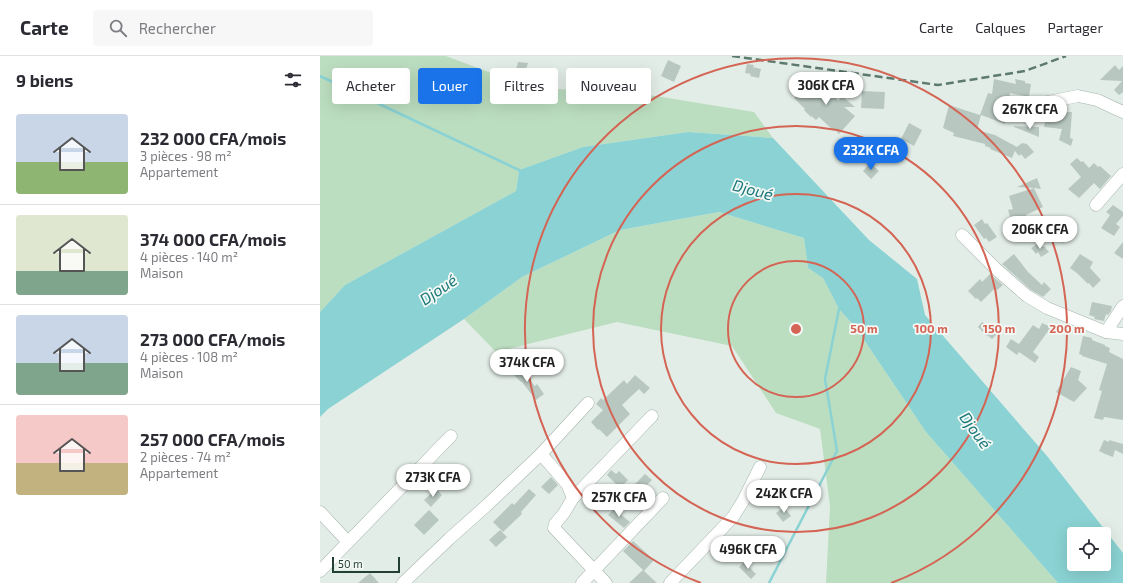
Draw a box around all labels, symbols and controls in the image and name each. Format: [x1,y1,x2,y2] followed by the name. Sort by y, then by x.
[93,10,373,46] search box
[20,16,69,39] text: Carte
[107,17,129,39] icon: search
[139,19,216,37] text: Rechercher
[919,19,953,36] text: Carte
[975,19,1026,36] text: Calques
[1048,19,1103,36] text: Partager
[332,68,410,104] chip: Acheter
[418,68,482,104] chip: Louer
[490,68,558,104] chip: Filtres
[566,68,651,104] chip: Nouveau
[282,69,304,91] icon: filters
[16,70,73,90] text: 9 biens
[785,72,867,106] pin: 306K CFA
[798,77,854,93] text: 306K CFA
[989,96,1071,130] pin: 267K CFA
[1002,101,1058,117] text: 267K CFA
[140,128,286,148] text: 232 000 CFA/mois
[48,130,96,178] icon: home
[830,137,912,171] pin: 232K CFA
[843,142,899,158] text: 232K CFA
[140,148,232,164] text: 3 pièces · 98 m²
[140,164,218,180] text: Appartement
[730,174,776,205] water label: Djoué
[999,216,1081,250] pin: 206K CFA
[1011,221,1069,237] text: 206K CFA
[140,229,286,249] text: 374 000 CFA/mois
[48,231,96,279] icon: home
[140,249,238,265] text: 4 pièces · 140 m²
[140,265,183,281] text: Maison
[416,269,461,309] water label: Djoué
[850,321,878,335] text: 50 m
[914,321,948,335] text: 100 m
[983,321,1015,335] text: 150 m
[1049,321,1085,335] text: 200 m
[789,322,803,336] centre of rings
[140,329,285,349] text: 273 000 CFA/mois
[48,331,96,379] icon: home
[140,349,238,365] text: 4 pièces · 108 m²
[486,349,568,383] pin: 374K CFA
[499,354,555,370] text: 374K CFA
[140,365,183,381] text: Maison
[955,408,996,453] water label: Djoué
[140,429,285,449] text: 257 000 CFA/mois
[48,431,96,479] icon: home
[140,449,231,465] text: 2 pièces · 74 m²
[392,464,474,498] pin: 273K CFA
[140,465,218,481] text: Appartement
[405,469,461,485] text: 273K CFA
[743,480,825,514] pin: 242K CFA
[578,484,660,518] pin: 257K CFA
[755,485,813,501] text: 242K CFA
[591,489,647,505] text: 257K CFA
[1067,527,1111,571] map controls
[1067,527,1111,571] button: locate
[707,536,789,570] pin: 496K CFA
[719,541,777,557] text: 496K CFA
[332,555,400,574] scale bar
[338,557,363,570] text: 50 m

